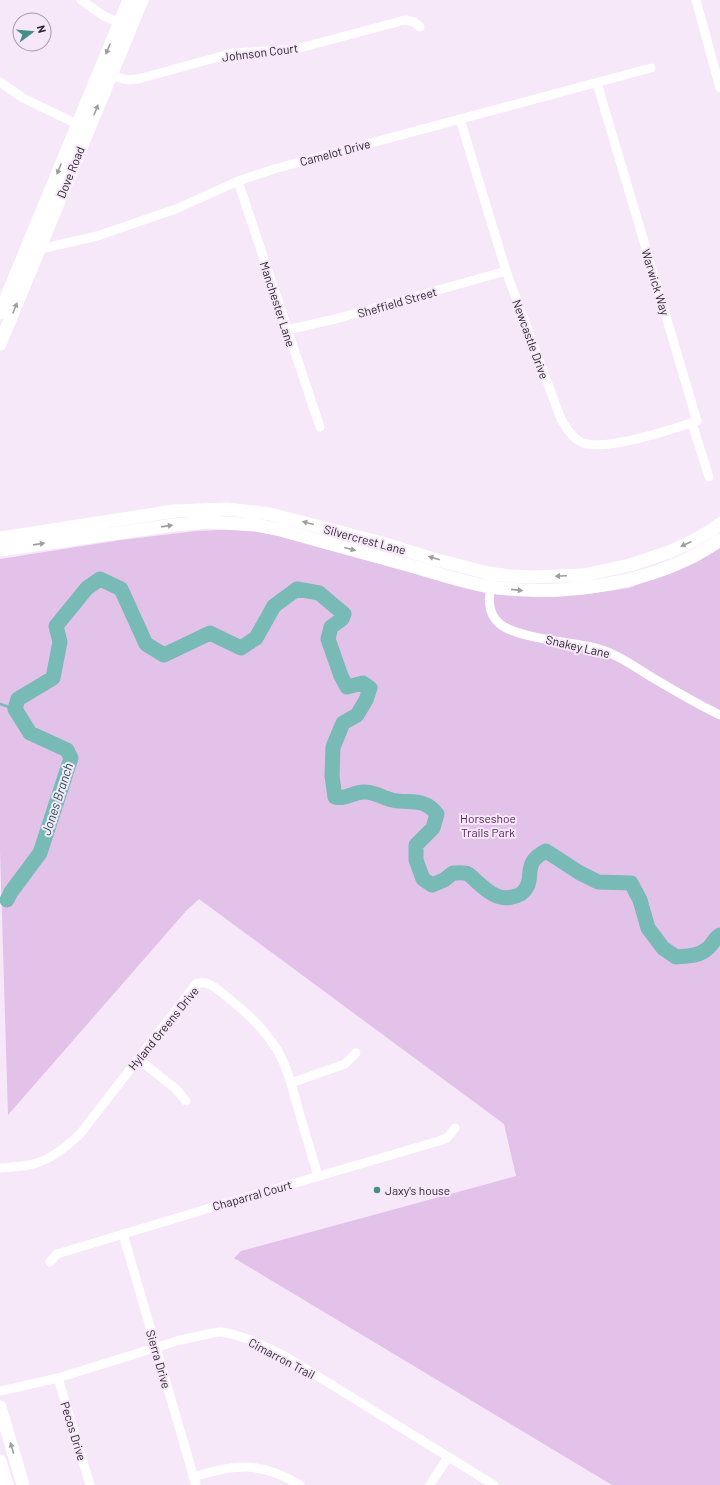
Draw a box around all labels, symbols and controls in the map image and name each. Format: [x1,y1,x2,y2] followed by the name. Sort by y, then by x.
[12,12,52,52] north arrow
[35,24,49,34] text: N
[221,40,299,64] street label: Johnson Court
[105,43,111,55] one-way arrow
[93,104,99,115] one-way arrow
[298,136,372,168] street label: Camelot Drive
[53,144,87,200] street label: Dove Road
[56,164,62,175] one-way arrow
[639,247,673,317] street label: Warwick Way
[258,260,298,348] street label: Manchester Lane
[356,284,438,320] street label: Sheffield Street
[510,297,552,381] street label: Newcastle Drive
[12,301,18,313] one-way arrow
[302,520,315,526] one-way arrow
[323,521,407,557] street label: Silvercrest Lane
[161,523,173,529] one-way arrow
[33,541,45,547] one-way arrow
[681,541,692,547] one-way arrow
[344,546,356,552] one-way arrow
[427,555,439,561] one-way arrow
[554,573,567,579] one-way arrow
[511,587,523,593] one-way arrow
[545,632,611,660] street label: Snakey Lane
[38,761,76,837] water label: Jones Branch
[460,811,516,839] park label: Horseshoe Trails Park
[125,983,201,1073] street label: Hyland Greens Drive
[211,1177,293,1213] street label: Chaparral Court
[385,1183,450,1197] place label: Jaxy's house
[372,1185,382,1195] marker: Jaxy's house
[144,1328,174,1390] street label: Sierra Drive
[246,1335,318,1381] street label: Cimarron Trail
[58,1400,90,1462] street label: Pecos Drive
[8,1441,14,1454] one-way arrow

